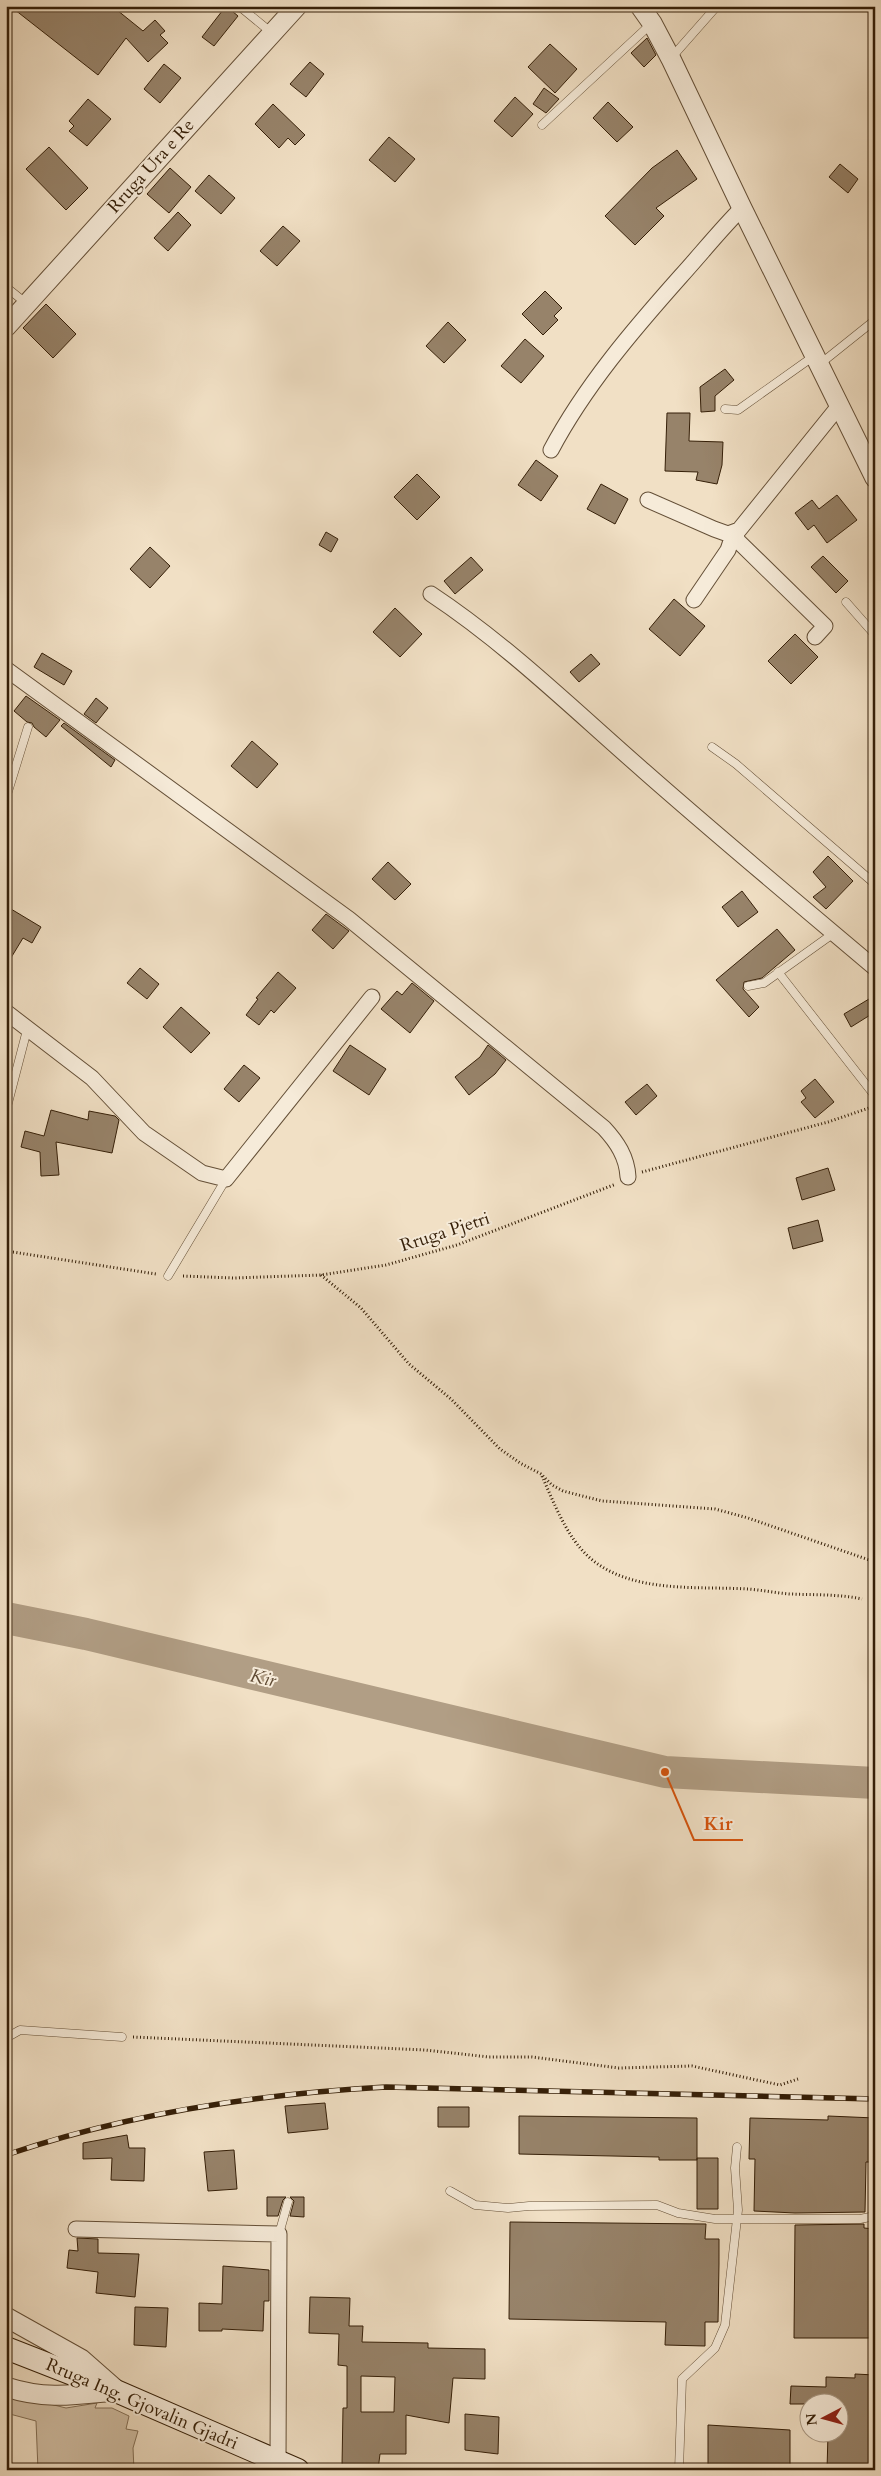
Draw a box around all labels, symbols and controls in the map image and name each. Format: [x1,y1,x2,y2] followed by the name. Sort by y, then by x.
[102,113,200,219] street label: Rruga Ura e Re
[397,1206,493,1258] street label: Rruga Pjetri
[248,1662,279,1694] water label: Kir
[694,1806,743,1840] callout: Kir
[703,1811,733,1837] text: Kir
[42,2352,242,2456] street label: Rruga Ing. Gjovalin Gjadri
[798,2394,848,2444] north arrow
[801,2412,822,2426] text: N

